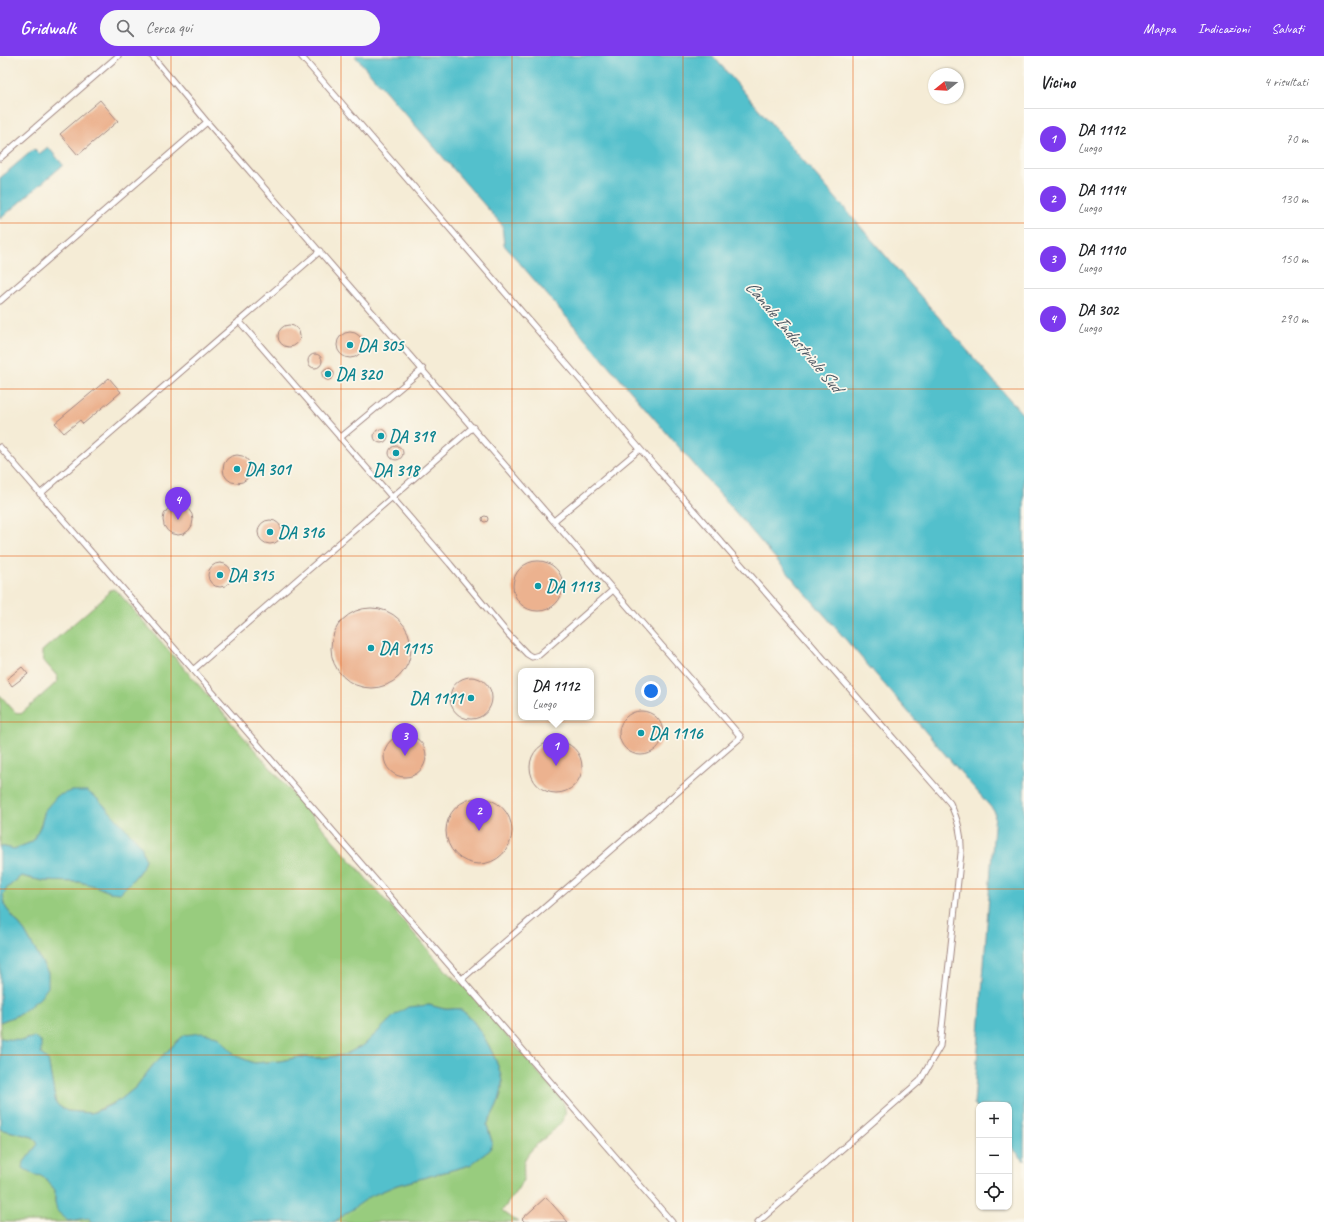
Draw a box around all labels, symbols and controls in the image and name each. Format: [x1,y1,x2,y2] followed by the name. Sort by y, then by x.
[100,10,380,46] search box
[20,16,76,40] text: Gridwalk
[114,17,136,39] icon: search
[146,19,192,38] text: Cerca qui
[1143,20,1176,37] text: Mappa
[1198,20,1249,37] text: Indicazioni
[1271,20,1304,37] text: Salvati
[928,68,964,104] north arrow
[1040,72,1075,93] text: Vicino
[1264,74,1308,90] text: 4 risultati
[1078,121,1125,140] text: DA 1112
[1050,131,1056,147] text: 1
[1286,131,1308,147] text: 70 m
[1078,140,1102,156] text: Luogo
[1078,181,1125,200] text: DA 1114
[1050,191,1056,207] text: 2
[1280,191,1308,207] text: 130 m
[1078,200,1102,216] text: Luogo
[1078,241,1125,260] text: DA 1110
[1050,251,1056,267] text: 3
[1280,251,1308,267] text: 150 m
[1078,260,1102,276] text: Luogo
[741,276,851,401] water label: Canale Industriale Sud
[1078,301,1118,320] text: DA 302
[1050,311,1056,327] text: 4
[1280,311,1308,327] text: 290 m
[1078,320,1102,336] text: Luogo
[358,335,405,356] place label: DA 305
[345,340,355,350] marker: DA 305
[336,364,384,385] place label: DA 320
[323,369,333,379] marker: DA 320
[389,426,437,447] place label: DA 319
[376,431,386,441] marker: DA 319
[391,448,401,458] marker: DA 318
[245,459,293,480] place label: DA 301
[373,460,421,481] place label: DA 318
[232,464,242,474] marker: DA 301
[165,487,191,520] pin: 4
[278,522,325,543] place label: DA 316
[265,527,275,537] marker: DA 316
[228,565,275,586] place label: DA 315
[215,570,225,580] marker: DA 315
[546,576,601,597] place label: DA 1113
[533,581,543,591] marker: DA 1113
[379,638,434,659] place label: DA 1115
[366,643,376,653] marker: DA 1115
[518,668,594,720] popup
[533,677,579,696] text: DA 1112
[641,681,661,701] your location
[410,688,465,709] place label: DA 1111
[466,693,476,703] marker: DA 1111
[533,696,556,712] text: Luogo
[392,723,418,756] pin: 3
[649,723,704,744] place label: DA 1116
[636,728,646,738] marker: DA 1116
[543,733,569,766] pin: 1
[466,798,492,831] pin: 2
[976,1102,1012,1210] map controls
[976,1102,1012,1138] button: +
[976,1138,1012,1174] button: −
[976,1174,1012,1210] button: locate

